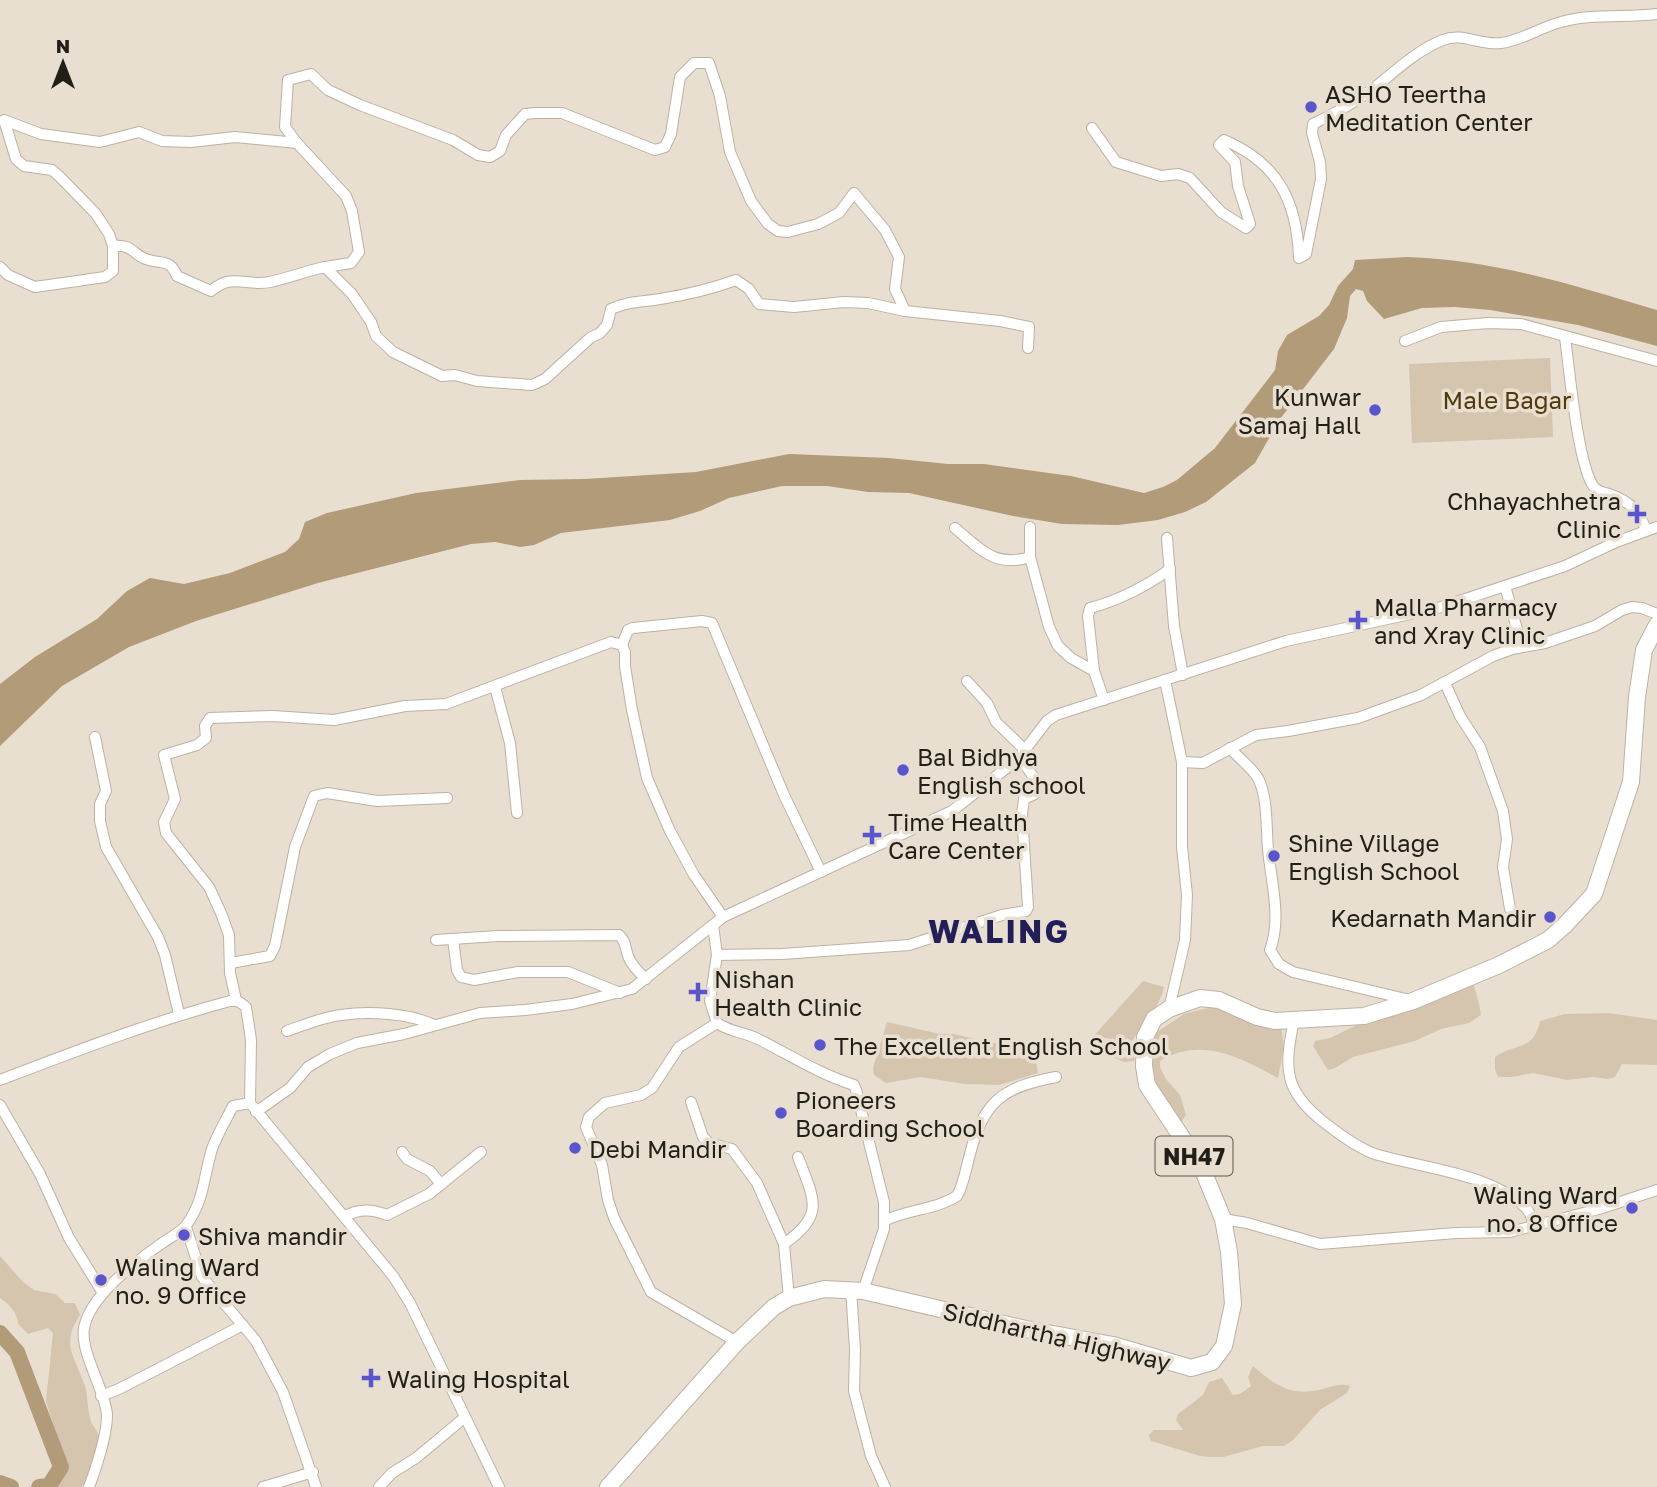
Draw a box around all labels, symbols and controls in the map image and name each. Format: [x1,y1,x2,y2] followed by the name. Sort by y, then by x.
[28,28,98,98] north arrow
[56,34,70,57] text: N
[1325,79,1533,136] place label: ASHO Teertha Meditation Center
[1303,99,1319,115] marker: ASHO Teertha Meditation Center
[1238,382,1361,439] place label: Kunwar Samaj Hall
[1443,385,1571,414] park label: Male Bagar
[1367,402,1383,418] marker: Kunwar Samaj Hall
[1447,486,1621,543] place label: Chhayachhetra Clinic
[1627,504,1647,524] marker: Chhayachhetra Clinic
[1374,592,1557,649] place label: Malla Pharmacy and Xray Clinic
[1348,610,1368,630] marker: Malla Pharmacy and Xray Clinic
[917,742,1086,799] place label: Bal Bidhya English school
[895,762,911,778] marker: Bal Bidhya English school
[888,807,1028,864] place label: Time Health Care Center
[862,825,882,845] marker: Time Health Care Center
[1288,828,1459,885] place label: Shine Village English School
[1266,848,1282,864] marker: Shine Village English School
[1330,903,1536,932] place label: Kedarnath Mandir
[1542,909,1558,925] marker: Kedarnath Mandir
[928,912,1070,950] district label: WALING
[714,964,862,1021] place label: Nishan Health Clinic
[688,982,708,1002] marker: Nishan Health Clinic
[834,1031,1169,1060] place label: The Excellent English School
[812,1037,828,1053] marker: The Excellent English School
[795,1085,985,1142] place label: Pioneers Boarding School
[773,1105,789,1121] marker: Pioneers Boarding School
[589,1134,726,1163] place label: Debi Mandir
[1156,1136,1232,1176] road number: NH47
[567,1140,583,1156] marker: Debi Mandir
[1473,1180,1618,1237] place label: Waling Ward no. 8 Office
[1624,1200,1640,1216] marker: Waling Ward no. 8 Office
[198,1221,347,1250] place label: Shiva mandir
[176,1227,192,1243] marker: Shiva mandir
[115,1252,260,1309] place label: Waling Ward no. 9 Office
[93,1272,109,1288] marker: Waling Ward no. 9 Office
[940,1296,1174,1376] street label: Siddhartha Highway
[387,1364,570,1393] place label: Waling Hospital
[361,1368,381,1388] marker: Waling Hospital

